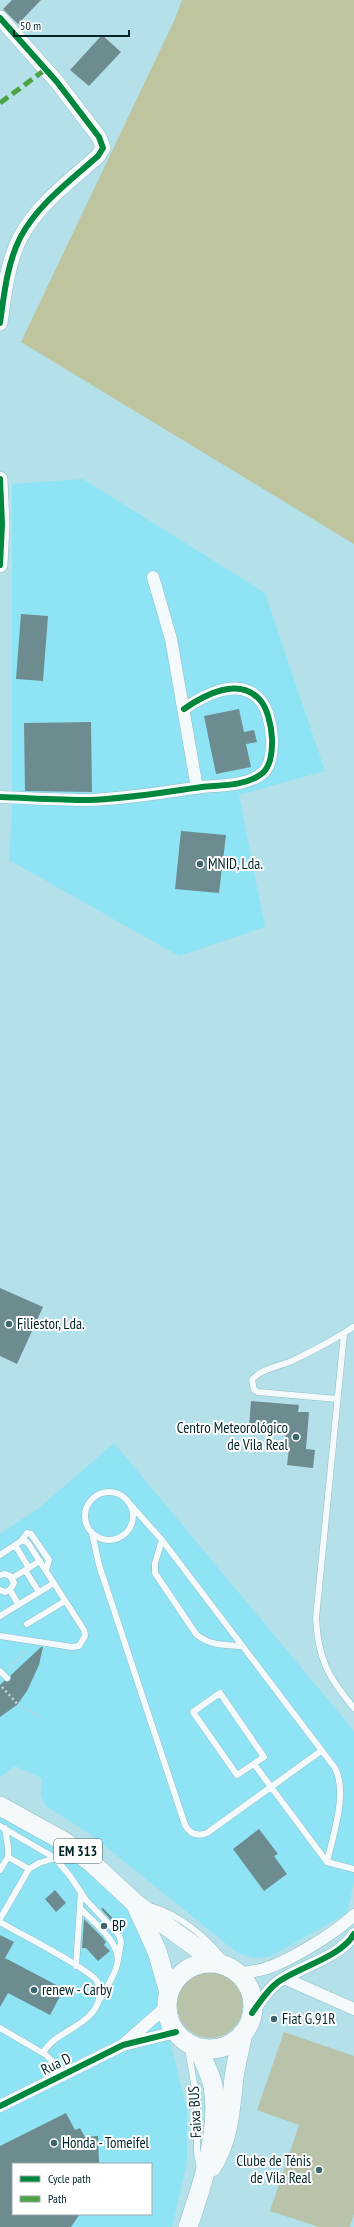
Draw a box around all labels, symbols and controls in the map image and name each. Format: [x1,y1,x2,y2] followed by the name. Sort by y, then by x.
[14,12,129,38] scale bar
[20,18,41,33] text: 50 m
[208,854,263,873] place label: MNID, Lda.
[195,859,205,869] marker: MNID, Lda.
[17,1314,85,1333] place label: Filiestor, Lda.
[4,1319,14,1329] marker: Filiestor, Lda.
[177,1418,288,1454] place label: Centro Meteorológico de Vila Real
[291,1432,301,1442] marker: Centro Meteorológico de Vila Real
[54,1839,102,1863] road number: EM 313
[112,1916,126,1935] place label: BP
[99,1921,109,1931] marker: BP
[42,1980,112,1999] place label: renew - Carby
[29,1985,39,1995] marker: renew - Carby
[282,2009,336,2028] place label: Fiat G.91R
[269,2014,279,2024] marker: Fiat G.91R
[38,2048,74,2079] street label: Rua D
[184,2086,205,2139] street label: Faixa BUS
[62,2133,150,2152] place label: Honda - Tomeifel
[49,2138,59,2148] marker: Honda - Tomeifel
[236,2151,311,2187] place label: Clube de Ténis de Vila Real
[12,2163,152,2215] legend
[314,2165,324,2175] marker: Clube de Ténis de Vila Real
[48,2171,91,2186] text: Cycle path
[48,2191,66,2206] text: Path

